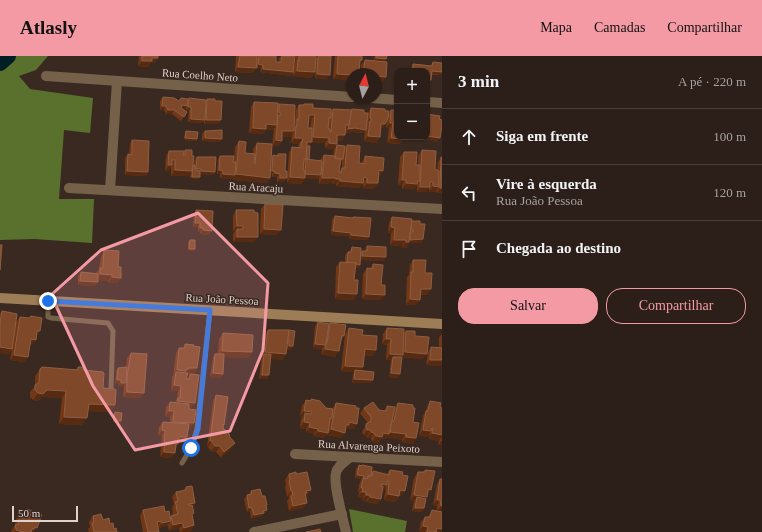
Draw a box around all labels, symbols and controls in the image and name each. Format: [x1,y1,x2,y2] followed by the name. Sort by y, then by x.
[20,17,77,38] text: Atlasly
[540,20,572,35] text: Mapa
[594,20,645,35] text: Camadas
[667,20,742,35] text: Compartilhar
[161,66,239,84] street label: Rua Coelho Neto
[346,68,382,104] north arrow
[394,68,430,140] map controls
[394,68,430,104] button: +
[458,72,499,91] text: 3 min
[678,74,746,89] text: A pé · 220 m
[394,104,430,140] button: −
[458,126,480,148] icon: ahead
[496,128,588,144] text: Siga em frente
[713,129,746,144] text: 100 m
[496,176,597,192] text: Vire à esquerda
[228,180,284,194] street label: Rua Aracaju
[458,182,480,204] icon: left
[713,185,746,200] text: 120 m
[496,193,583,208] text: Rua João Pessoa
[458,238,480,260] icon: arrive
[496,240,621,256] text: Chegada ao destino
[458,288,598,324] button: Salvar
[606,288,746,324] button: Compartilhar
[185,291,259,307] street label: Rua João Pessoa
[39,292,57,310] route end
[318,437,421,455] street label: Rua Alvarenga Peixoto
[182,439,200,457] route start
[12,504,78,523] scale bar
[18,507,40,519] text: 50 m

